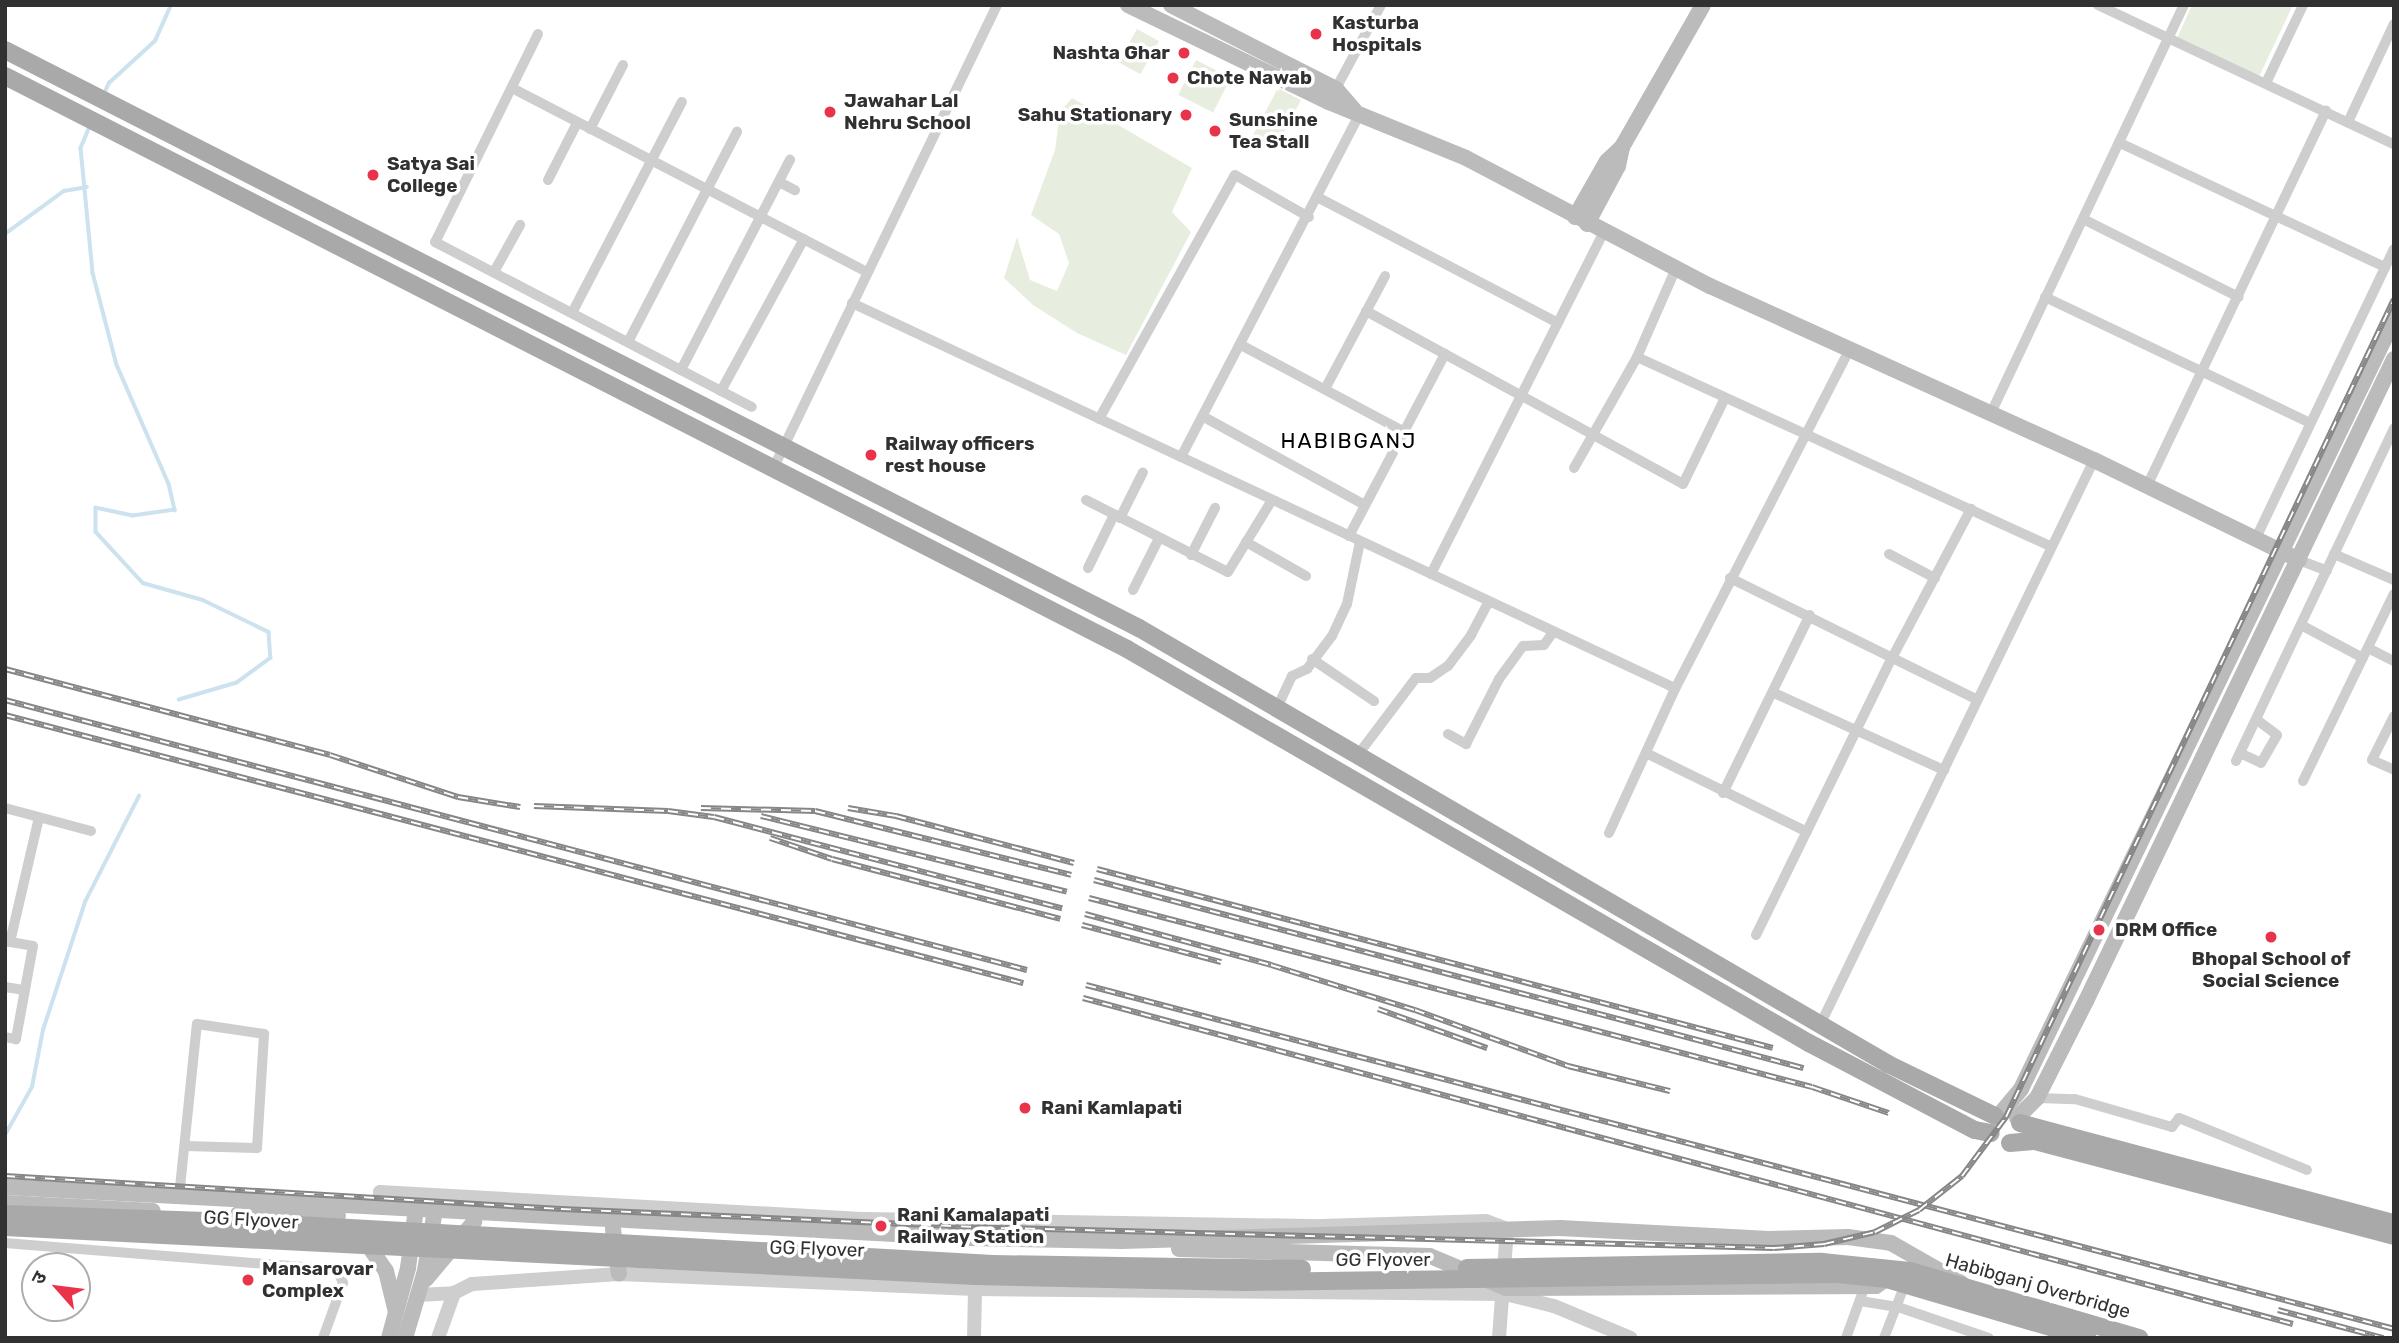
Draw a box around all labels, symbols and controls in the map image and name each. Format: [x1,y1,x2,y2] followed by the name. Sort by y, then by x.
[1332,12,1422,56] place label: Kasturba Hospitals
[1306,24,1326,44] marker: Kasturba Hospitals
[1052,42,1170,64] place label: Nashta Ghar
[1176,45,1192,61] marker: Nashta Ghar
[1187,67,1312,89] place label: Chote Nawab
[1165,70,1181,86] marker: Chote Nawab
[844,90,971,134] place label: Jawahar Lal Nehru School
[822,104,838,120] marker: Jawahar Lal Nehru School
[1018,104,1172,126] place label: Sahu Stationary
[1178,107,1194,123] marker: Sahu Stationary
[1229,109,1318,153] place label: Sunshine Tea Stall
[1207,123,1223,139] marker: Sunshine Tea Stall
[387,153,475,197] place label: Satya Sai College
[365,167,381,183] marker: Satya Sai College
[1282,428,1416,454] district label: HABIBGANJ
[885,433,1035,477] place label: Railway officers rest house
[863,447,879,463] marker: Railway officers rest house
[2115,919,2217,941] place label: DRM Office
[2089,920,2109,940] marker: DRM Office
[2263,929,2279,945] marker: Bhopal School of Social Science
[2192,948,2350,992] place label: Bhopal School of Social Science
[1041,1097,1182,1119] place label: Rani Kamlapati
[1015,1098,1035,1118] marker: Rani Kamlapati
[897,1204,1049,1248] place label: Rani Kamalapati Railway Station
[203,1206,299,1234] street label: GG Flyover
[871,1216,891,1236] marker: Rani Kamalapati Railway Station
[769,1236,865,1262] street label: GG Flyover
[1336,1249,1430,1271] street label: GG Flyover
[1943,1249,2133,1323] street label: Habibganj Overbridge
[21,1252,91,1322] north arrow
[262,1258,373,1302] place label: Mansarovar Complex
[26,1268,52,1288] text: उ
[240,1272,256,1288] marker: Mansarovar Complex

